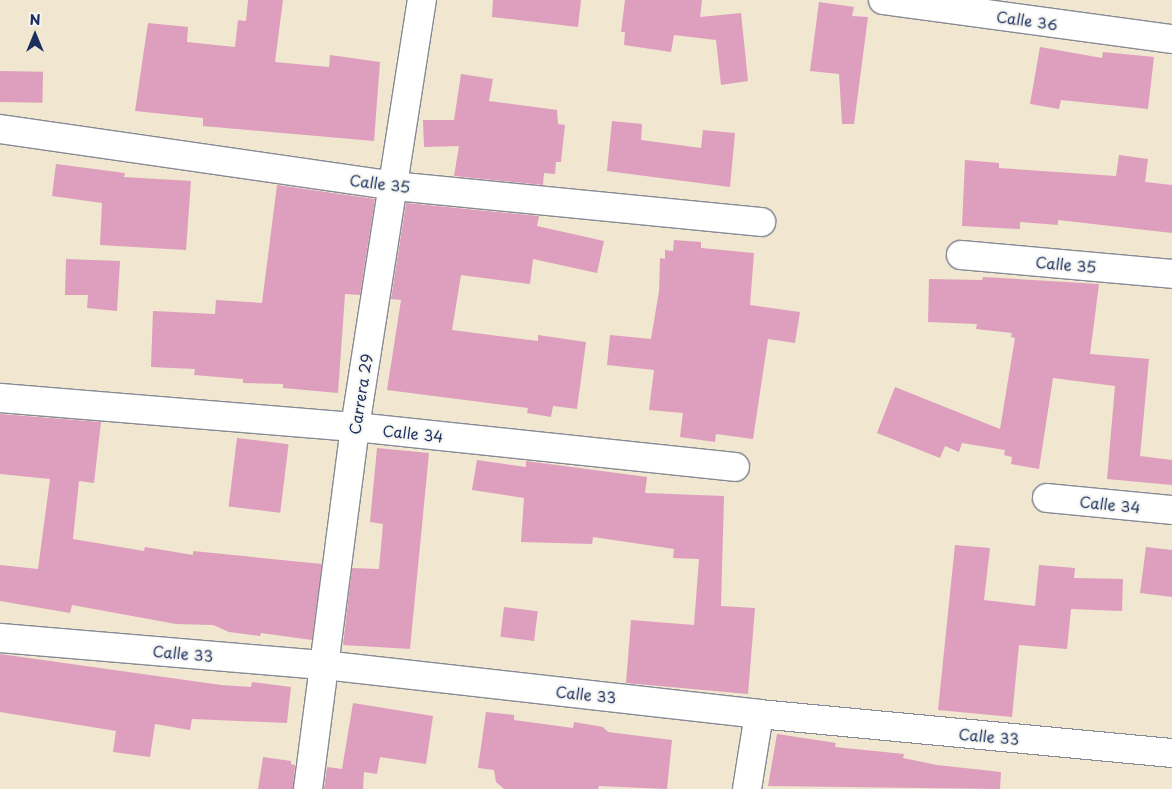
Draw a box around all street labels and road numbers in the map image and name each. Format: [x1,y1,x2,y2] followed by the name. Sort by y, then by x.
[995,7,1059,33] street label: Calle 36
[349,170,411,196] street label: Calle 35
[1035,252,1097,276] street label: Calle 35
[345,352,375,436] street label: Carrera 29
[382,421,444,445] street label: Calle 34
[1079,492,1141,516] street label: Calle 34
[152,641,214,665] street label: Calle 33
[555,682,617,706] street label: Calle 33
[958,724,1020,748] street label: Calle 33

